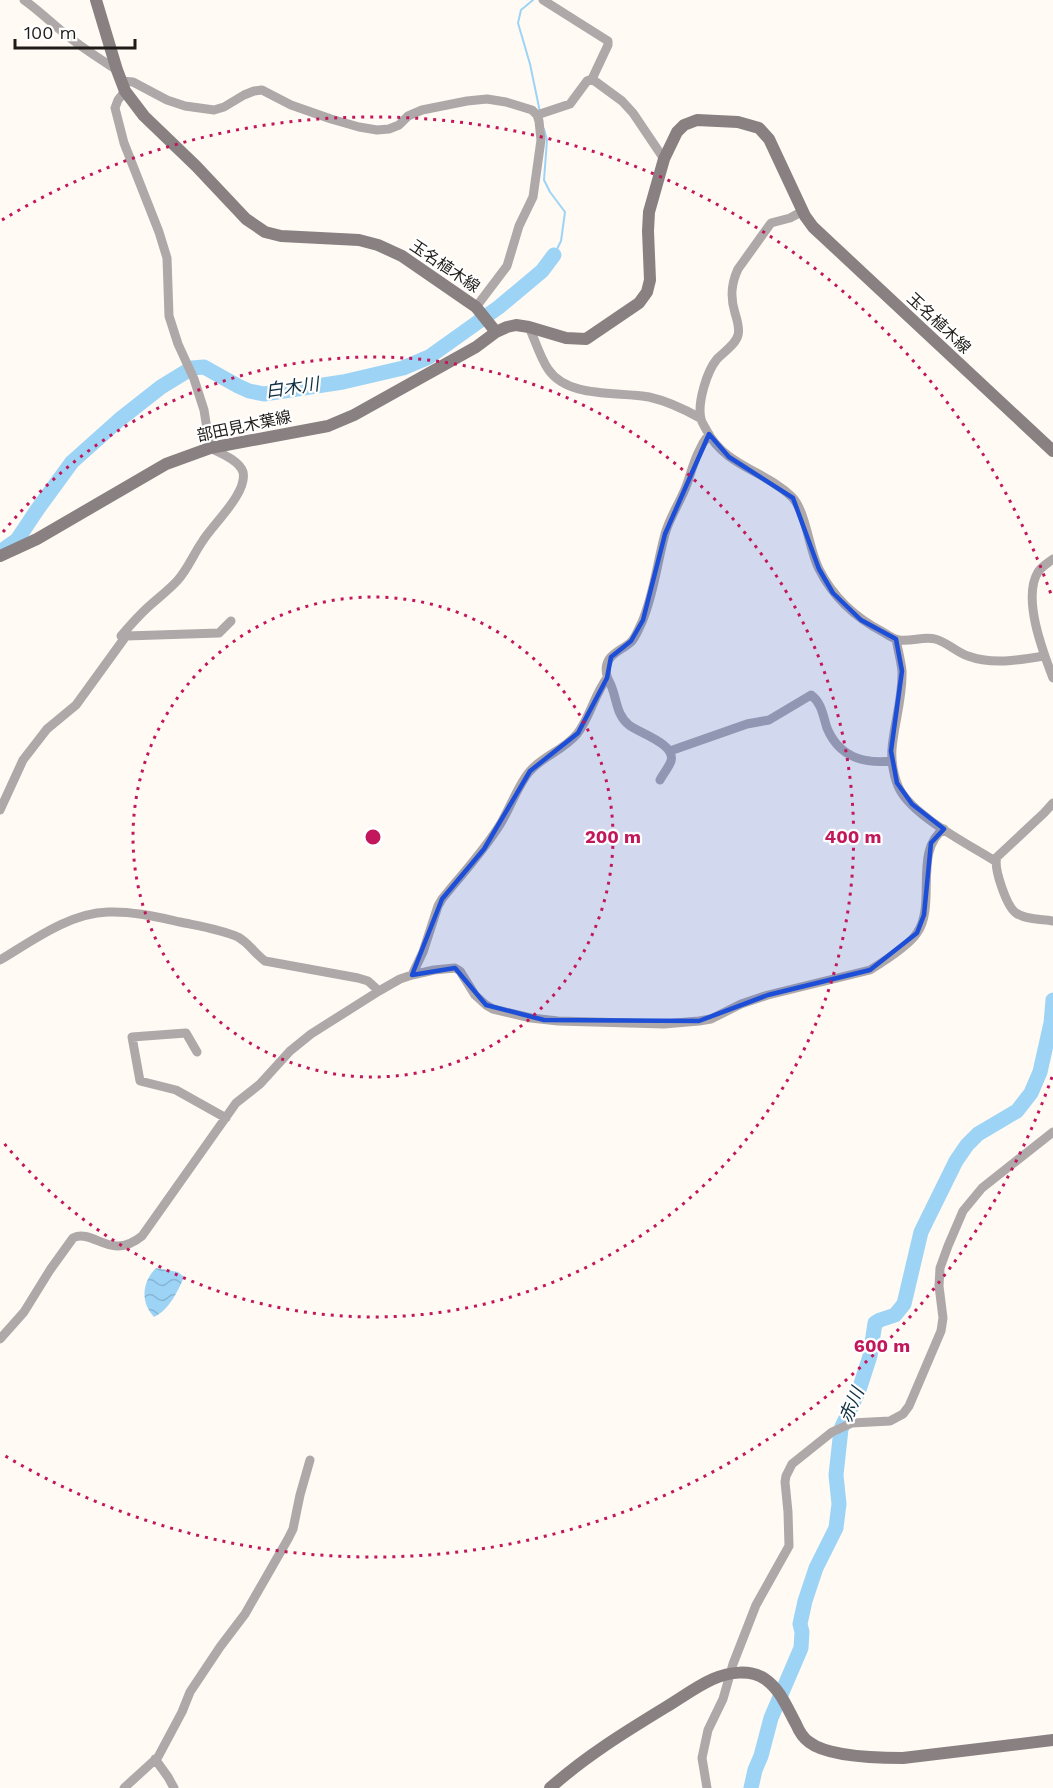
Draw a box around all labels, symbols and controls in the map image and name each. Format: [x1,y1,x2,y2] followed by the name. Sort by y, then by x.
[15,12,135,50] scale bar
[24,22,77,43] text: 100 m
[407,236,483,296] street label: 玉名植木線
[903,289,975,357] street label: 玉名植木線
[264,373,322,401] water label: 白木川
[195,407,293,445] street label: 部田見木葉線
[585,826,641,847] text: 200 m
[825,826,881,847] text: 400 m
[363,827,383,847] centre of rings
[854,1335,910,1356] text: 600 m
[834,1382,868,1426] water label: 赤川

